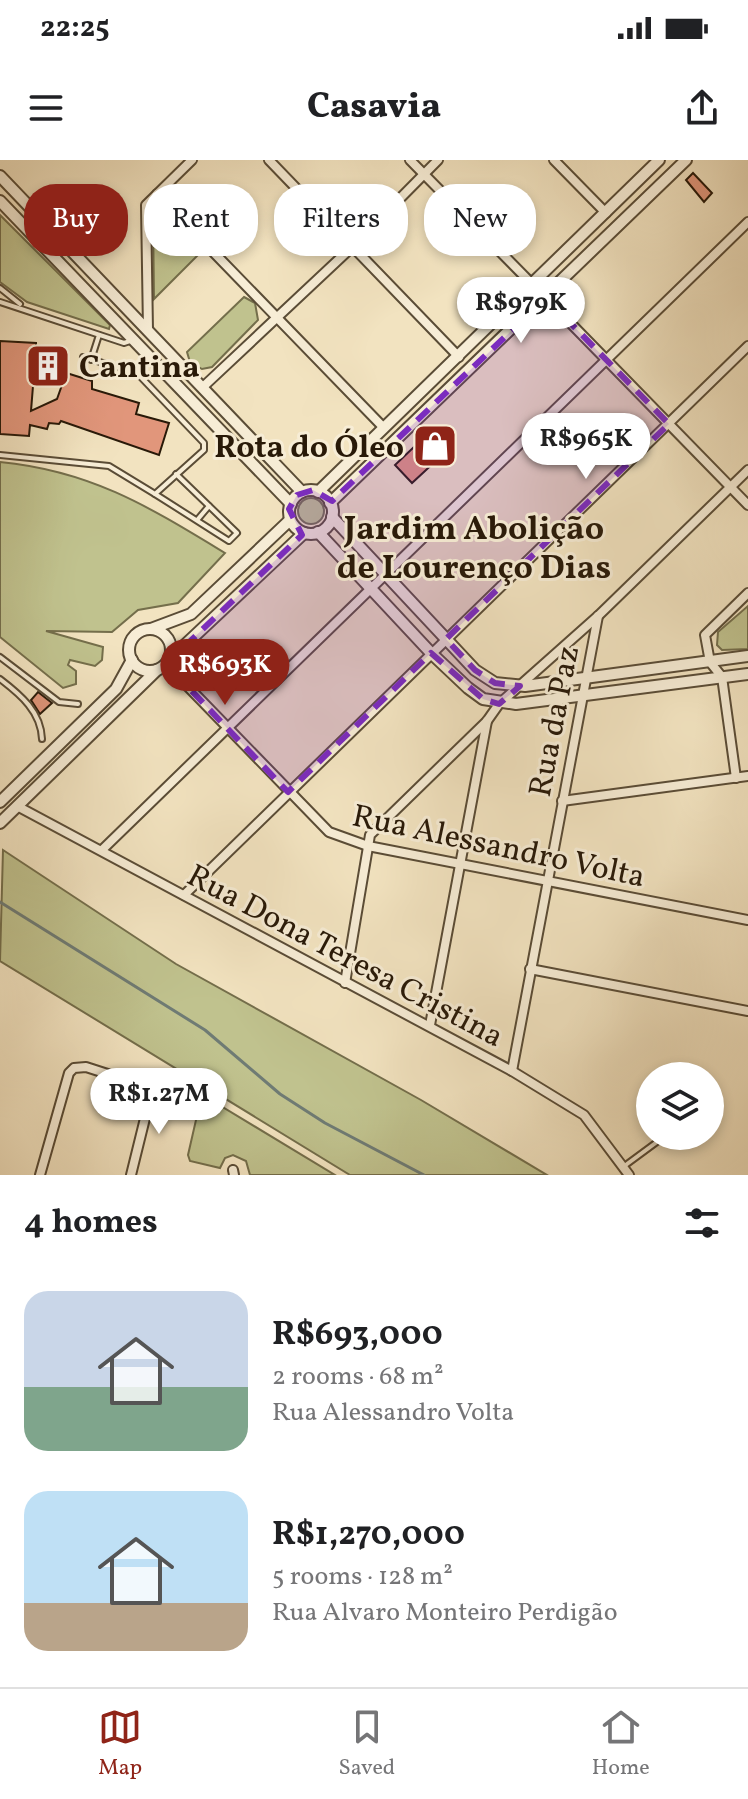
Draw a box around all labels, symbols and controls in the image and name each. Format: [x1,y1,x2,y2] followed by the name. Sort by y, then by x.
[40,7,110,49] text: 22:25
[307,83,441,133] text: Casavia
[24,86,68,130] icon: menu
[680,86,724,130] icon: share
[24,184,128,256] chip: Buy
[144,184,258,256] chip: Rent
[274,184,408,256] chip: Filters
[424,184,536,256] chip: New
[456,277,586,345] pin: R$979K
[475,285,567,321] text: R$979K
[24,342,72,390] building icon: Cantina
[79,347,200,391] place label: Cantina
[521,413,651,481] pin: R$965K
[539,421,633,457] text: R$965K
[411,422,459,470] shop icon: Rota do Óleo
[214,427,404,471] place label: Rota do Óleo
[337,507,611,593] district label: Jardim Abolição de Lourenço Dias
[160,639,290,707] pin: R$693K
[520,642,592,801] street label: Rua da Paz
[178,647,272,683] text: R$693K
[348,795,649,900] street label: Rua Alessandro Volta
[178,855,511,1060] street label: Rua Dona Teresa Cristina
[636,1062,724,1150] map controls
[636,1062,724,1150] button: layers
[85,1068,233,1136] pin: R$1.27M
[108,1076,210,1112] text: R$1.27M
[24,1200,158,1247] text: 4 homes
[680,1201,724,1245] icon: filters
[272,1312,443,1359] text: R$693,000
[88,1323,184,1419] icon: home
[272,1359,444,1395] text: 2 rooms · 68 m²
[272,1395,514,1431] text: Rua Alessandro Volta
[272,1512,465,1559] text: R$1,270,000
[88,1523,184,1619] icon: home
[272,1559,453,1595] text: 5 rooms · 128 m²
[272,1595,618,1631] text: Rua Alvaro Monteiro Perdigão
[98,1705,142,1784] tab: Map
[339,1705,395,1784] tab: Saved
[592,1705,650,1784] tab: Home

